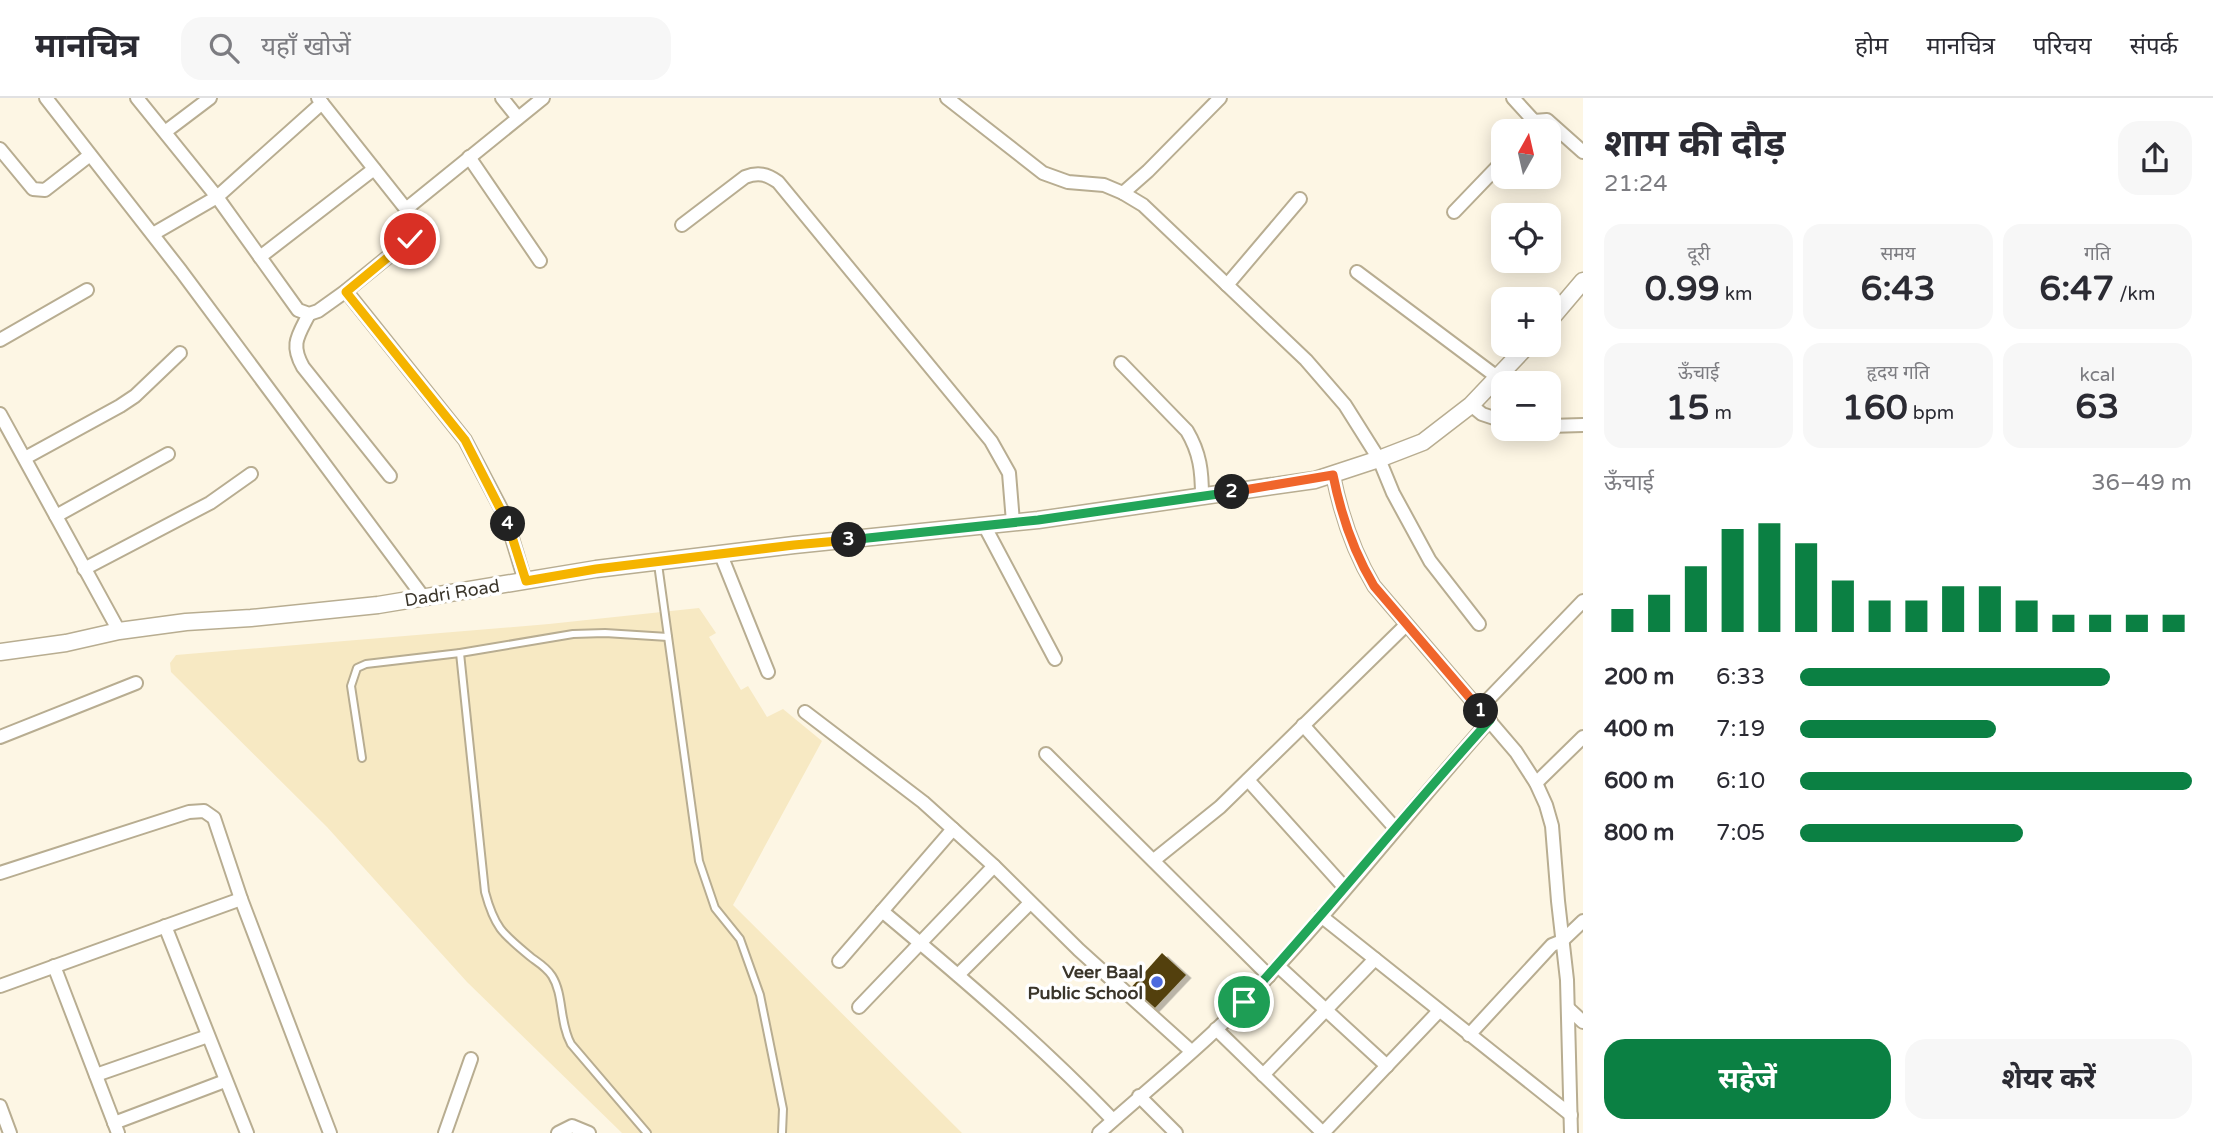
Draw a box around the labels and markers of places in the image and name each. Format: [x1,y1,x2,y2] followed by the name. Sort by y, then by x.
[380,209,440,269] pin
[1214,474,1250,510] pin: 2
[490,506,526,542] pin: 4
[832,522,866,558] pin: 3
[1464,694,1498,728] pin: 1
[1027,961,1143,1004] place label: Veer Baal Public School
[1214,972,1274,1032] pin
[1149,974,1165,990] marker: Veer Baal Public School

